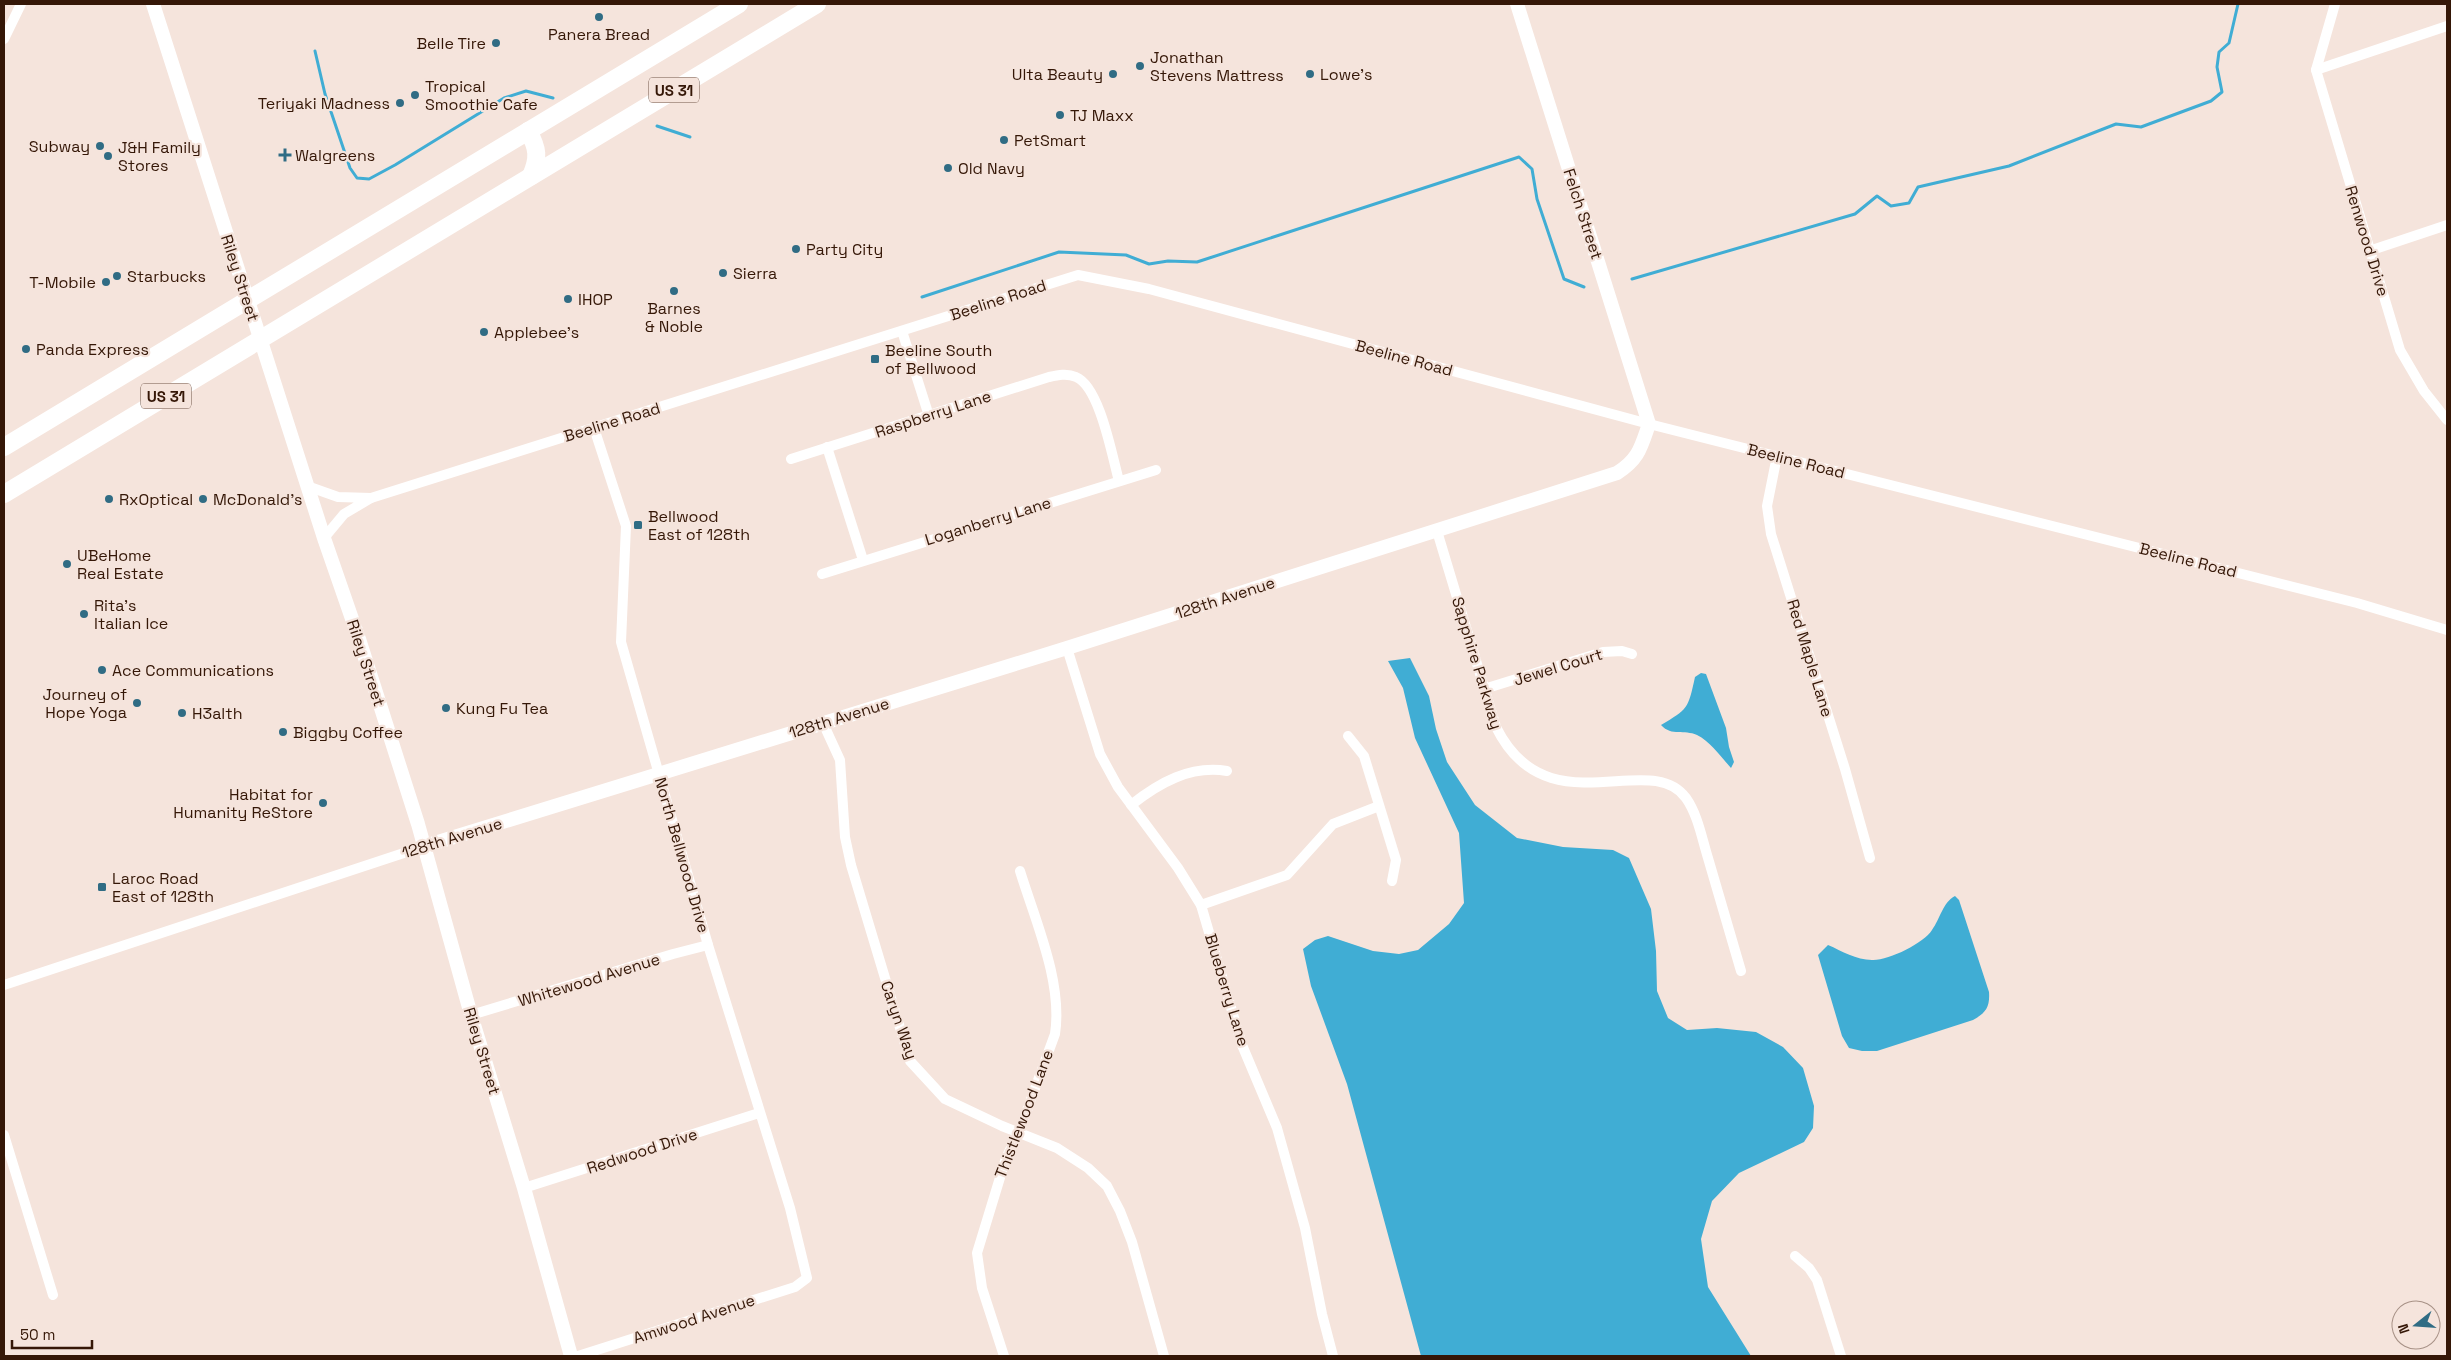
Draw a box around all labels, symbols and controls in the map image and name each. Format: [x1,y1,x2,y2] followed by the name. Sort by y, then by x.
[593,11,605,23] marker: Panera Bread
[548,24,650,45] place label: Panera Bread
[417,33,486,54] place label: Belle Tire
[490,37,502,49] marker: Belle Tire
[1150,47,1284,86] place label: Jonathan Stevens Mattress
[1134,60,1146,72] marker: Jonathan Stevens Mattress
[1012,64,1103,85] place label: Ulta Beauty
[1320,64,1372,85] place label: Lowe's
[1107,68,1119,80] marker: Ulta Beauty
[1304,68,1316,80] marker: Lowe's
[425,76,538,115] place label: Tropical Smoothie Cafe
[649,78,699,102] road number: US 31
[409,89,421,101] marker: Tropical Smoothie Cafe
[258,93,390,114] place label: Teriyaki Madness
[394,97,406,109] marker: Teriyaki Madness
[1070,105,1134,126] place label: TJ Maxx
[1054,109,1066,121] marker: TJ Maxx
[1014,130,1086,151] place label: PetSmart
[998,134,1010,146] marker: PetSmart
[29,136,90,157] place label: Subway
[118,137,201,176] place label: J&H Family Stores
[94,140,106,152] marker: Subway
[295,145,375,166] place label: Walgreens
[279,149,291,161] marker: Walgreens
[102,150,114,162] marker: J&H Family Stores
[958,158,1025,179] place label: Old Navy
[942,162,954,174] marker: Old Navy
[1558,166,1608,262] street label: Felch Street
[2340,183,2394,299] street label: Renwood Drive
[216,232,264,324] street label: Riley Street
[806,239,883,260] place label: Party City
[790,243,802,255] marker: Party City
[733,263,777,284] place label: Sierra
[127,266,206,287] place label: Starbucks
[717,267,729,279] marker: Sierra
[111,270,123,282] marker: Starbucks
[29,272,96,293] place label: T-Mobile
[947,275,1049,325] street label: Beeline Road
[100,276,112,288] marker: T-Mobile
[668,285,680,297] marker: Barnes & Noble
[578,289,613,310] place label: IHOP
[562,293,574,305] marker: IHOP
[645,298,703,337] place label: Barnes & Noble
[494,322,579,343] place label: Applebee's
[478,326,490,338] marker: Applebee's
[1353,335,1455,381] street label: Beeline Road
[36,339,149,360] place label: Panda Express
[885,340,992,379] place label: Beeline South of Bellwood
[20,343,32,355] marker: Panda Express
[869,353,881,365] marker: Beeline South of Bellwood
[141,384,191,408] road number: US 31
[872,385,994,443] street label: Raspberry Lane
[561,397,663,447] street label: Beeline Road
[1745,439,1847,483] street label: Beeline Road
[119,489,193,510] place label: RxOptical
[213,489,303,510] place label: McDonald's
[922,492,1054,550] street label: Loganberry Lane
[103,493,115,505] marker: RxOptical
[197,493,209,505] marker: McDonald's
[648,506,750,545] place label: Bellwood East of 128th
[632,519,644,531] marker: Bellwood East of 128th
[2137,538,2239,582] street label: Beeline Road
[77,545,164,584] place label: UBeHome Real Estate
[61,558,73,570] marker: UBeHome Real Estate
[1172,572,1278,624] street label: 128th Avenue
[1447,594,1507,732] street label: Sapphire Parkway
[94,595,168,634] place label: Rita's Italian Ice
[1782,597,1838,719] street label: Red Maple Lane
[78,608,90,620] marker: Rita's Italian Ice
[342,617,390,709] street label: Riley Street
[1511,644,1605,690] street label: Jewel Court
[112,660,274,681] place label: Ace Communications
[96,664,108,676] marker: Ace Communications
[42,684,127,723] place label: Journey of Hope Yoga
[786,693,892,743] street label: 128th Avenue
[131,697,143,709] marker: Journey of Hope Yoga
[456,698,548,719] place label: Kung Fu Tea
[440,702,452,714] marker: Kung Fu Tea
[192,703,242,724] place label: H3alth
[176,707,188,719] marker: H3alth
[293,722,403,743] place label: Biggby Coffee
[277,726,289,738] marker: Biggby Coffee
[650,775,714,935] street label: North Bellwood Drive
[173,784,313,823] place label: Habitat for Humanity ReStore
[317,797,329,809] marker: Habitat for Humanity ReStore
[399,813,505,863] street label: 128th Avenue
[112,868,214,907] place label: Laroc Road East of 128th
[96,881,108,893] marker: Laroc Road East of 128th
[1200,931,1254,1049] street label: Blueberry Lane
[516,948,662,1012] street label: Whitewood Avenue
[876,978,922,1062] street label: Caryn Way
[459,1005,505,1097] street label: Riley Street
[990,1047,1058,1181] street label: Thistlewood Lane
[584,1123,700,1179] street label: Redwood Drive
[630,1289,758,1349] street label: Amwood Avenue
[2391,1300,2441,1350] north arrow
[12,1318,92,1350] scale bar
[2394,1322,2414,1336] text: N
[20,1325,55,1344] text: 50 m

